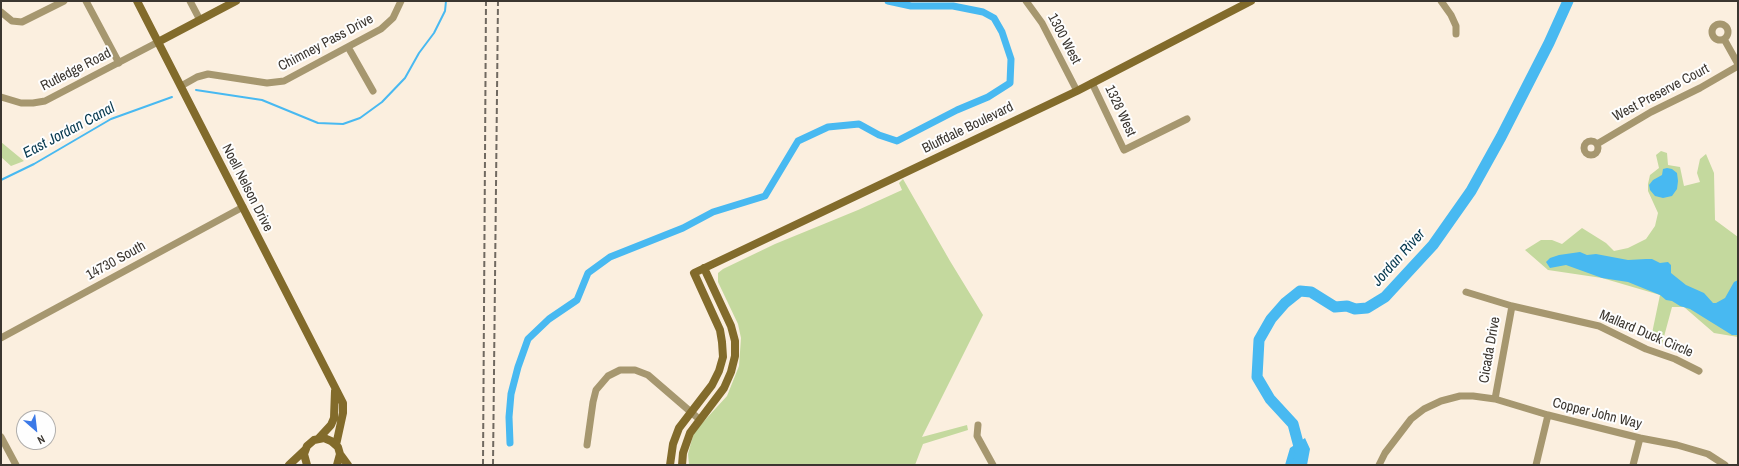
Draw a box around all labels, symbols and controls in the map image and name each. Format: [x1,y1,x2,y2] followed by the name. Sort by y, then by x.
[276,11,376,75] street label: Chimney Pass Drive
[1044,11,1084,67] street label: 1300 West
[38,45,114,95] street label: Rutledge Road
[1610,61,1712,125] street label: West Preserve Court
[1101,83,1139,139] street label: 1328 West
[20,99,118,163] water label: East Jordan Canal
[920,99,1016,157] street label: Bluffdale Boulevard
[218,142,276,234] street label: Noell Nelson Drive
[1369,226,1429,290] water label: Jordan River
[83,238,149,284] street label: 14730 South
[1597,307,1695,361] street label: Mallard Duck Circle
[1476,316,1504,384] street label: Cicada Drive
[1551,395,1643,433] street label: Copper John Way
[16,410,56,450] north arrow
[35,432,47,447] text: N

